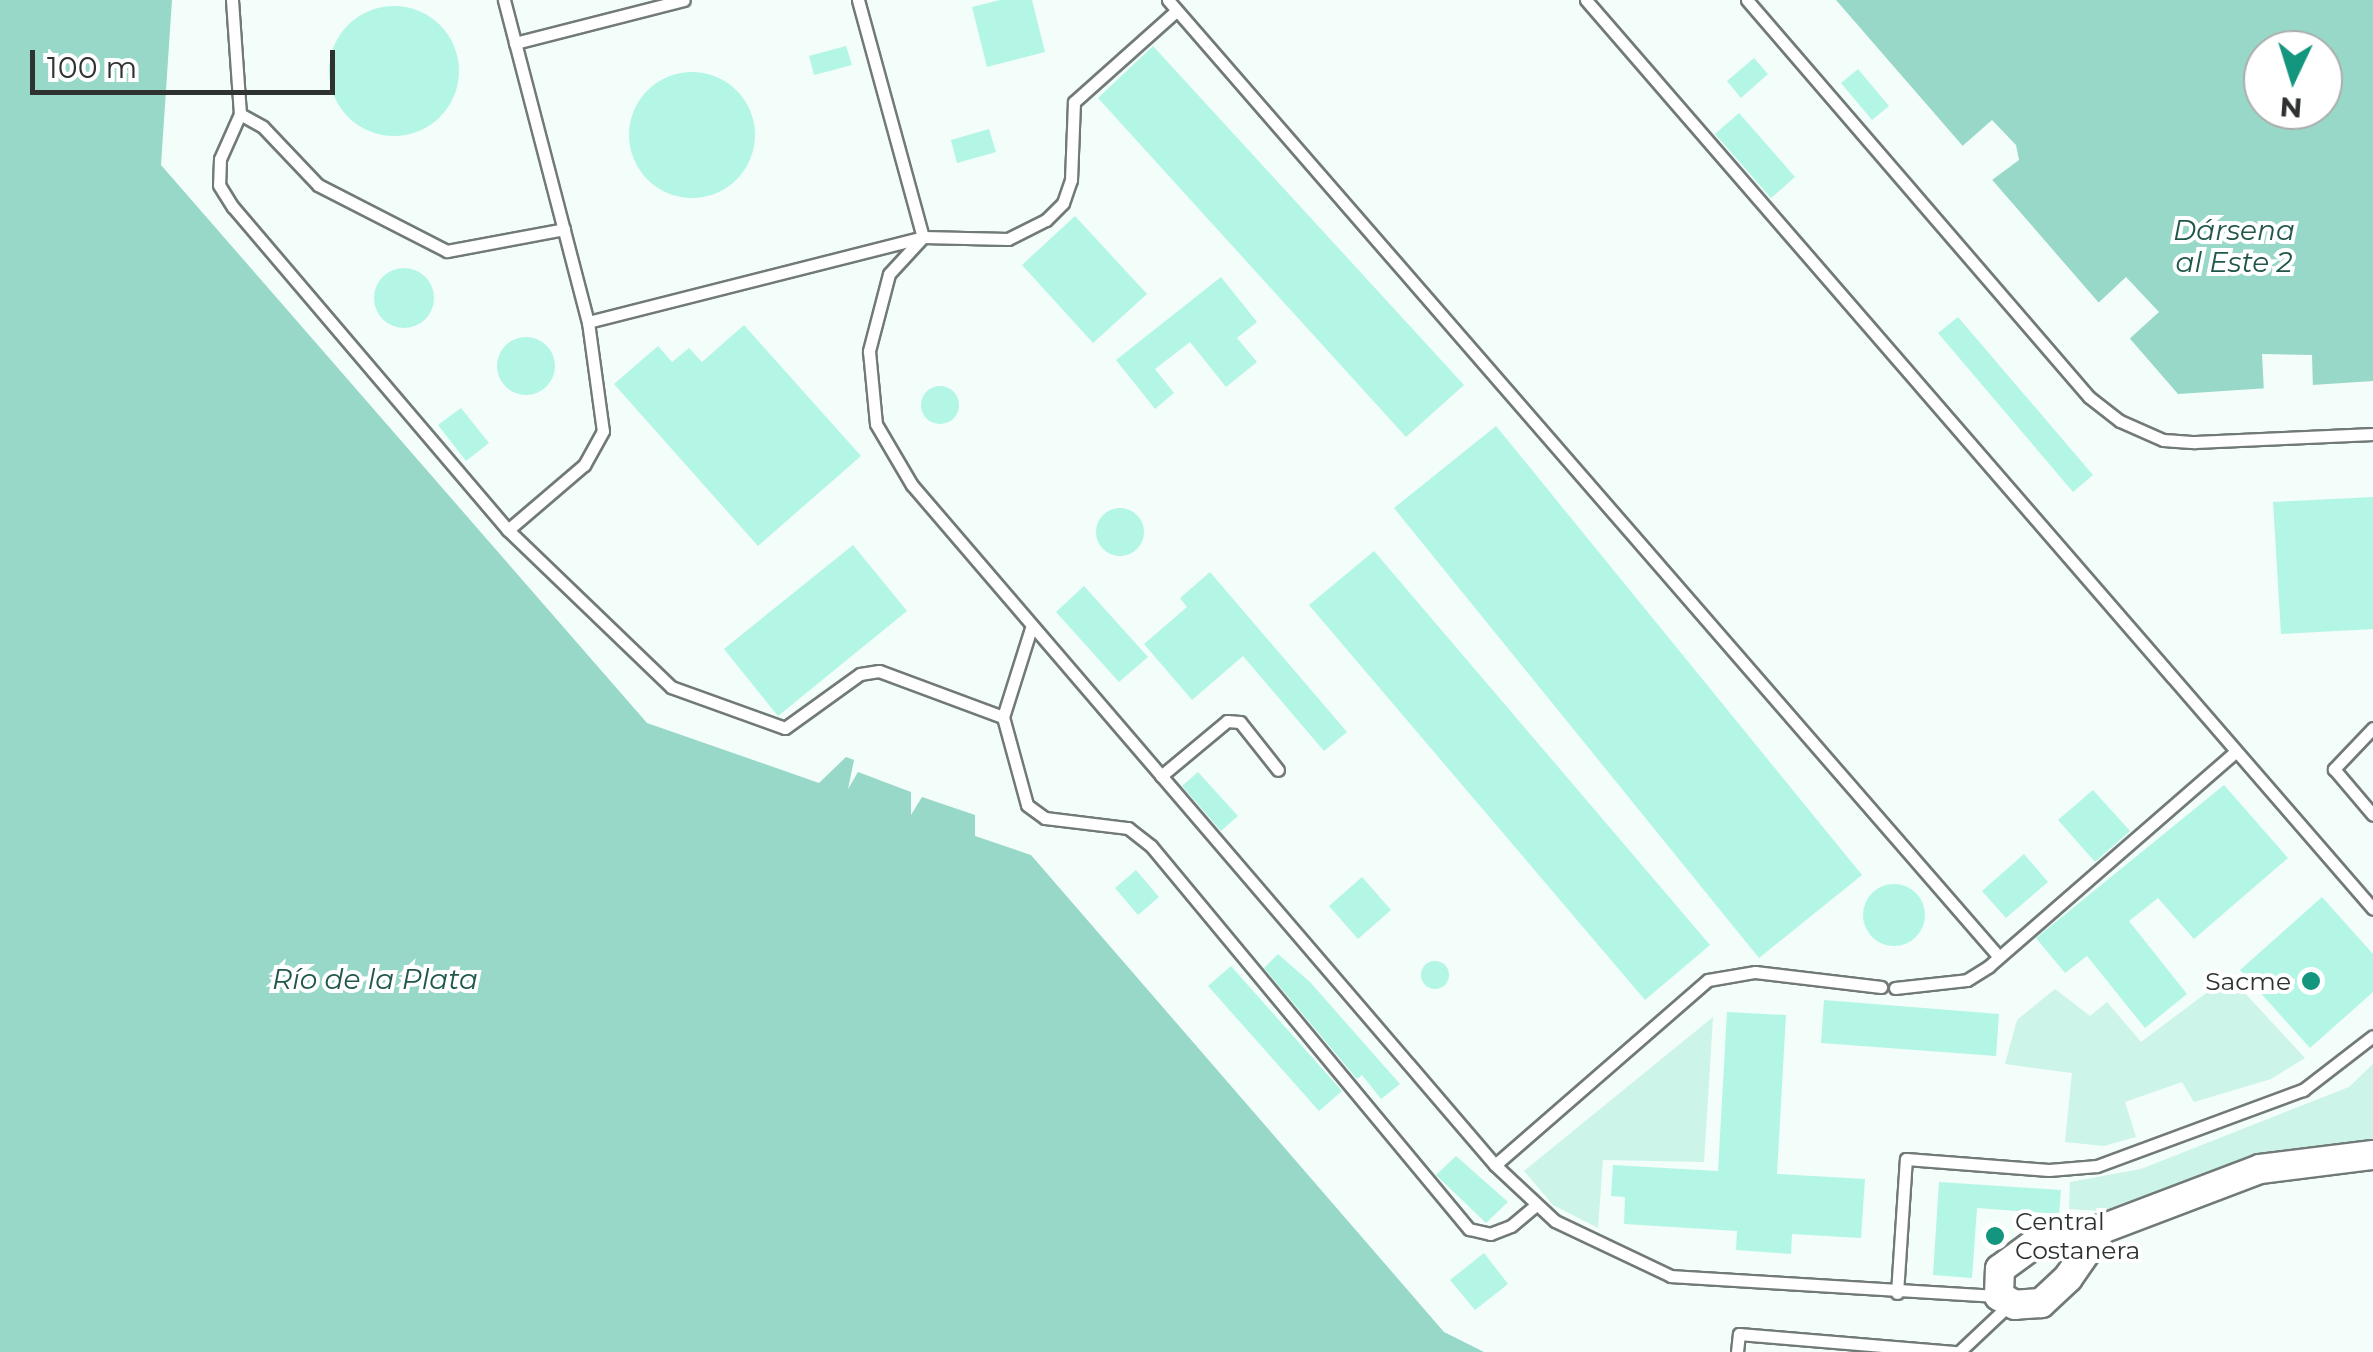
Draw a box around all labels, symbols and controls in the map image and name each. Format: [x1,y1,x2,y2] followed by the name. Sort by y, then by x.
[35,30,340,92] scale bar
[2243,30,2343,130] north arrow
[47,49,137,86] text: 100 m
[2279,90,2304,126] text: N
[2173,213,2295,279] water label: Dársena al Este 2
[272,962,478,996] water label: Río de la Plata
[2205,966,2291,996] place label: Sacme
[2300,970,2322,992] marker: Sacme
[2015,1207,2140,1266] place label: Central Costanera
[1984,1225,2006,1247] marker: Central Costanera

